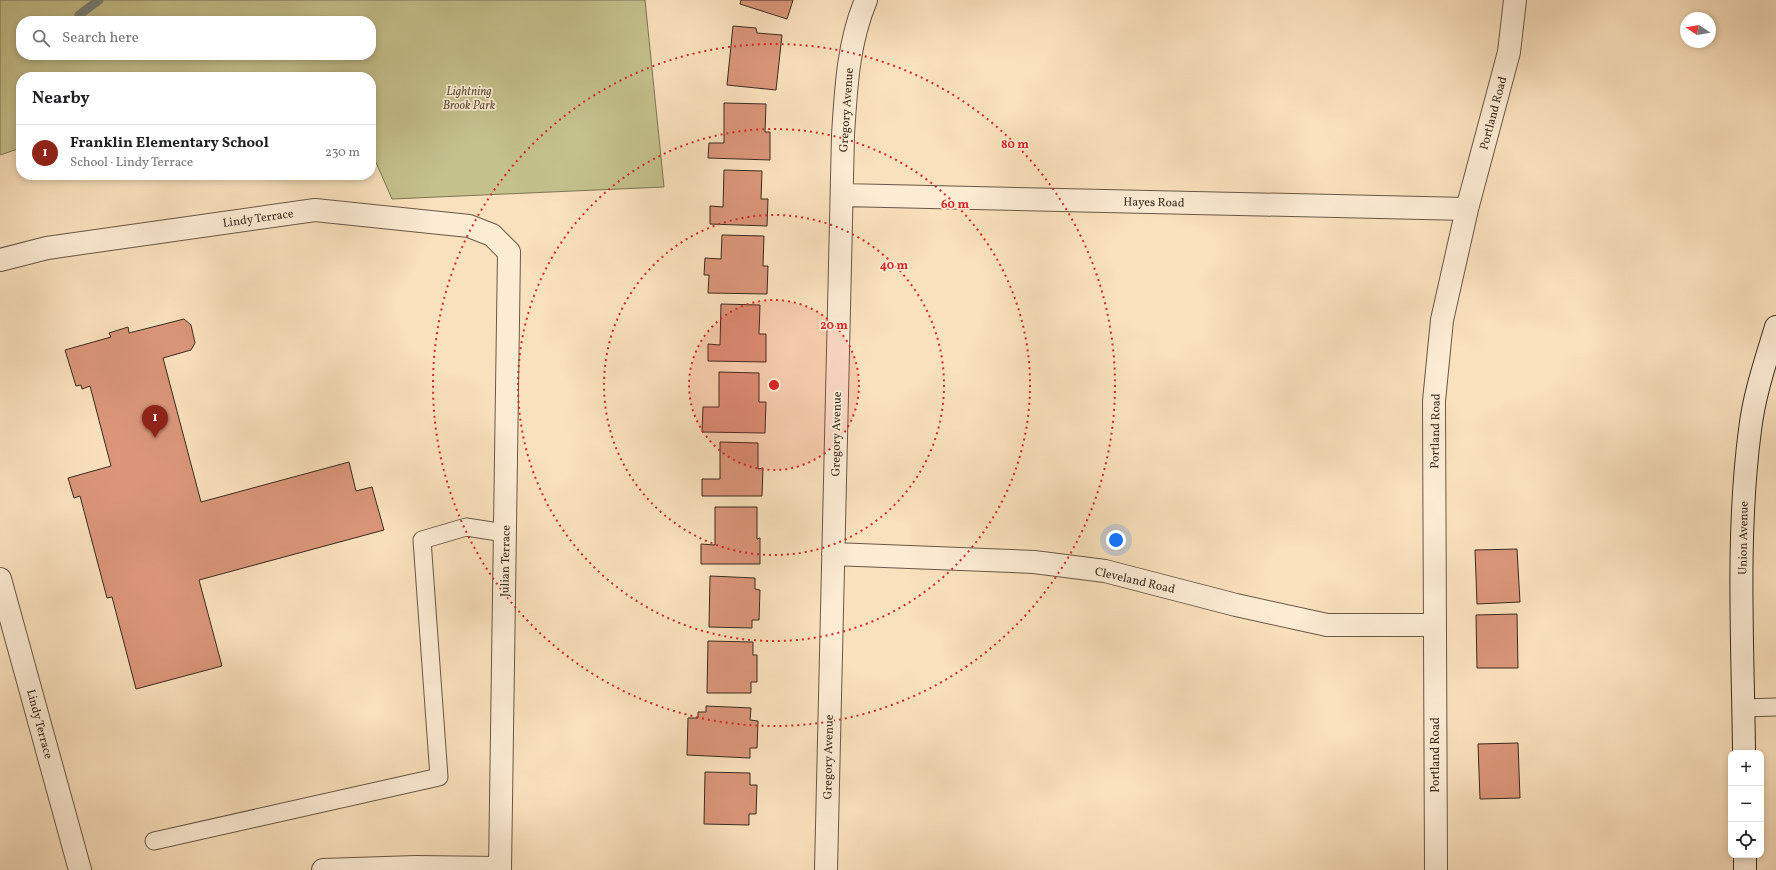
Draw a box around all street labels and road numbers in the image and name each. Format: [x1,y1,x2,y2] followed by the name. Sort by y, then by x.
[836,67,858,153] street label: Gregory Avenue
[1476,75,1512,152] street label: Portland Road
[1123,194,1185,212] street label: Hayes Road
[222,206,295,232] street label: Lindy Terrace
[828,391,846,477] street label: Gregory Avenue
[1427,393,1445,469] street label: Portland Road
[1735,501,1753,575] street label: Union Avenue
[497,525,515,597] street label: Julian Terrace
[1093,564,1177,598] street label: Cleveland Road
[22,688,56,761] street label: Lindy Terrace
[820,714,838,800] street label: Gregory Avenue
[1428,717,1444,793] street label: Portland Road

